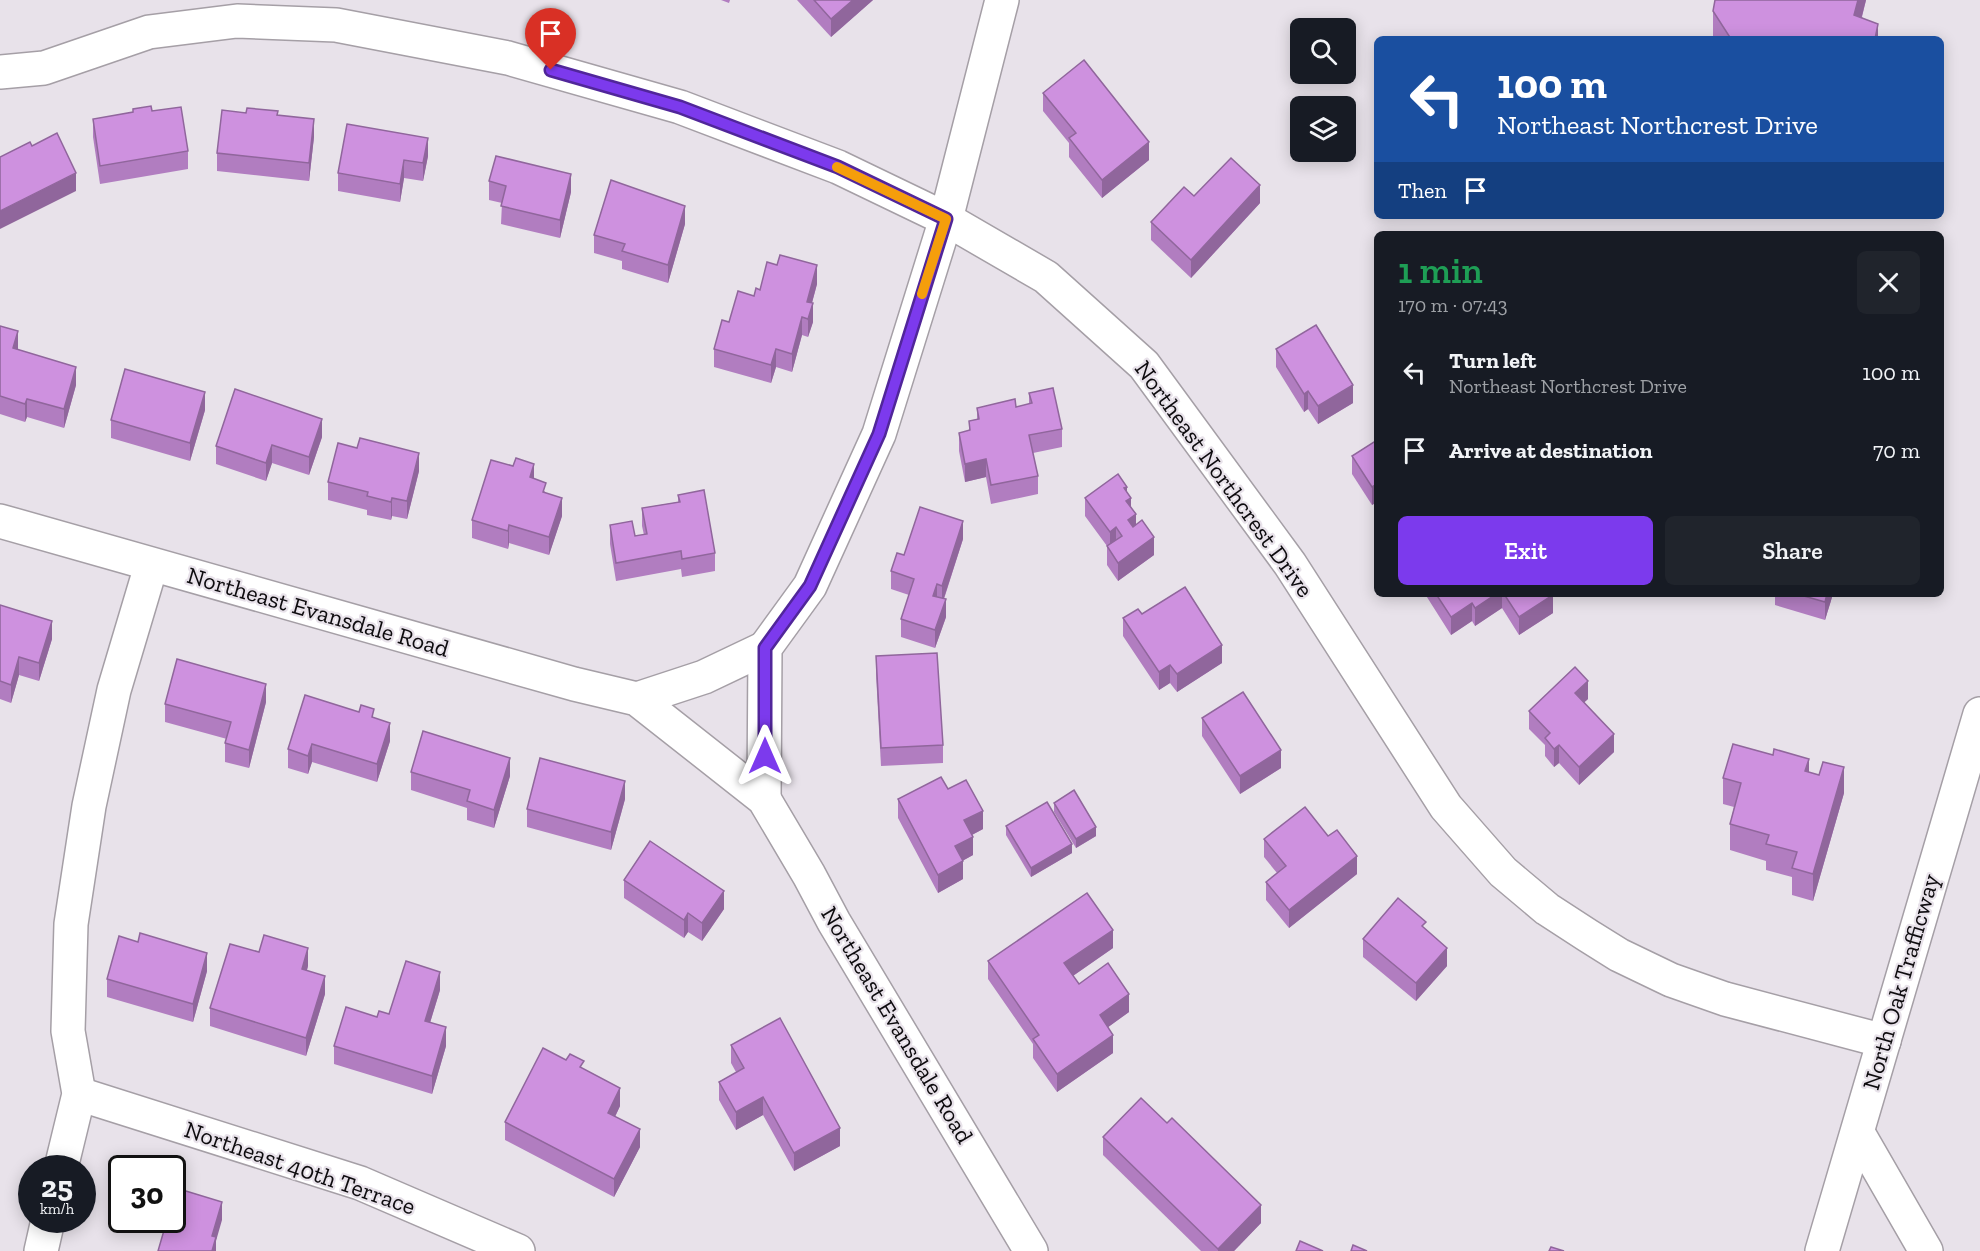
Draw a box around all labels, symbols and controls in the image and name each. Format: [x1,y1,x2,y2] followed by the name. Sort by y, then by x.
[525,8,576,70] pin
[534,17,567,50] icon: arrive
[1290,18,1356,162] map controls
[1290,18,1356,84] button: search
[1497,58,1607,109] text: 100 m
[1398,60,1476,138] icon: left
[1290,96,1356,162] button: layers
[1497,109,1818,141] text: Northeast Northcrest Drive
[1459,174,1492,207] icon: arrive
[1398,177,1447,204] text: Then
[1398,249,1483,292] text: 1 min
[1857,251,1920,314] button: close
[1398,293,1508,317] text: 170 m · 07:43
[1449,347,1536,374] text: Turn left
[1129,355,1320,603] street label: Northeast Northcrest Drive
[1398,356,1431,389] icon: left
[1862,359,1920,386] text: 100 m
[1449,374,1687,398] text: Northeast Northcrest Drive
[1398,434,1431,467] icon: arrive
[1449,437,1652,464] text: Arrive at destination
[1873,437,1920,464] text: 70 m
[1398,516,1653,585] button: Exit
[1665,516,1920,585] button: Share
[184,560,453,663] street label: Northeast Evansdale Road
[733,724,797,788] position arrow
[1856,870,1945,1093] street label: North Oak Trafficway
[815,901,980,1148] street label: Northeast Evansdale Road
[181,1114,419,1221] street label: Northeast 40th Terrace
[108,1155,186,1233] speed limit sign: 30
[41,1169,73,1205] text: 25
[40,1200,74,1218] text: km/h

